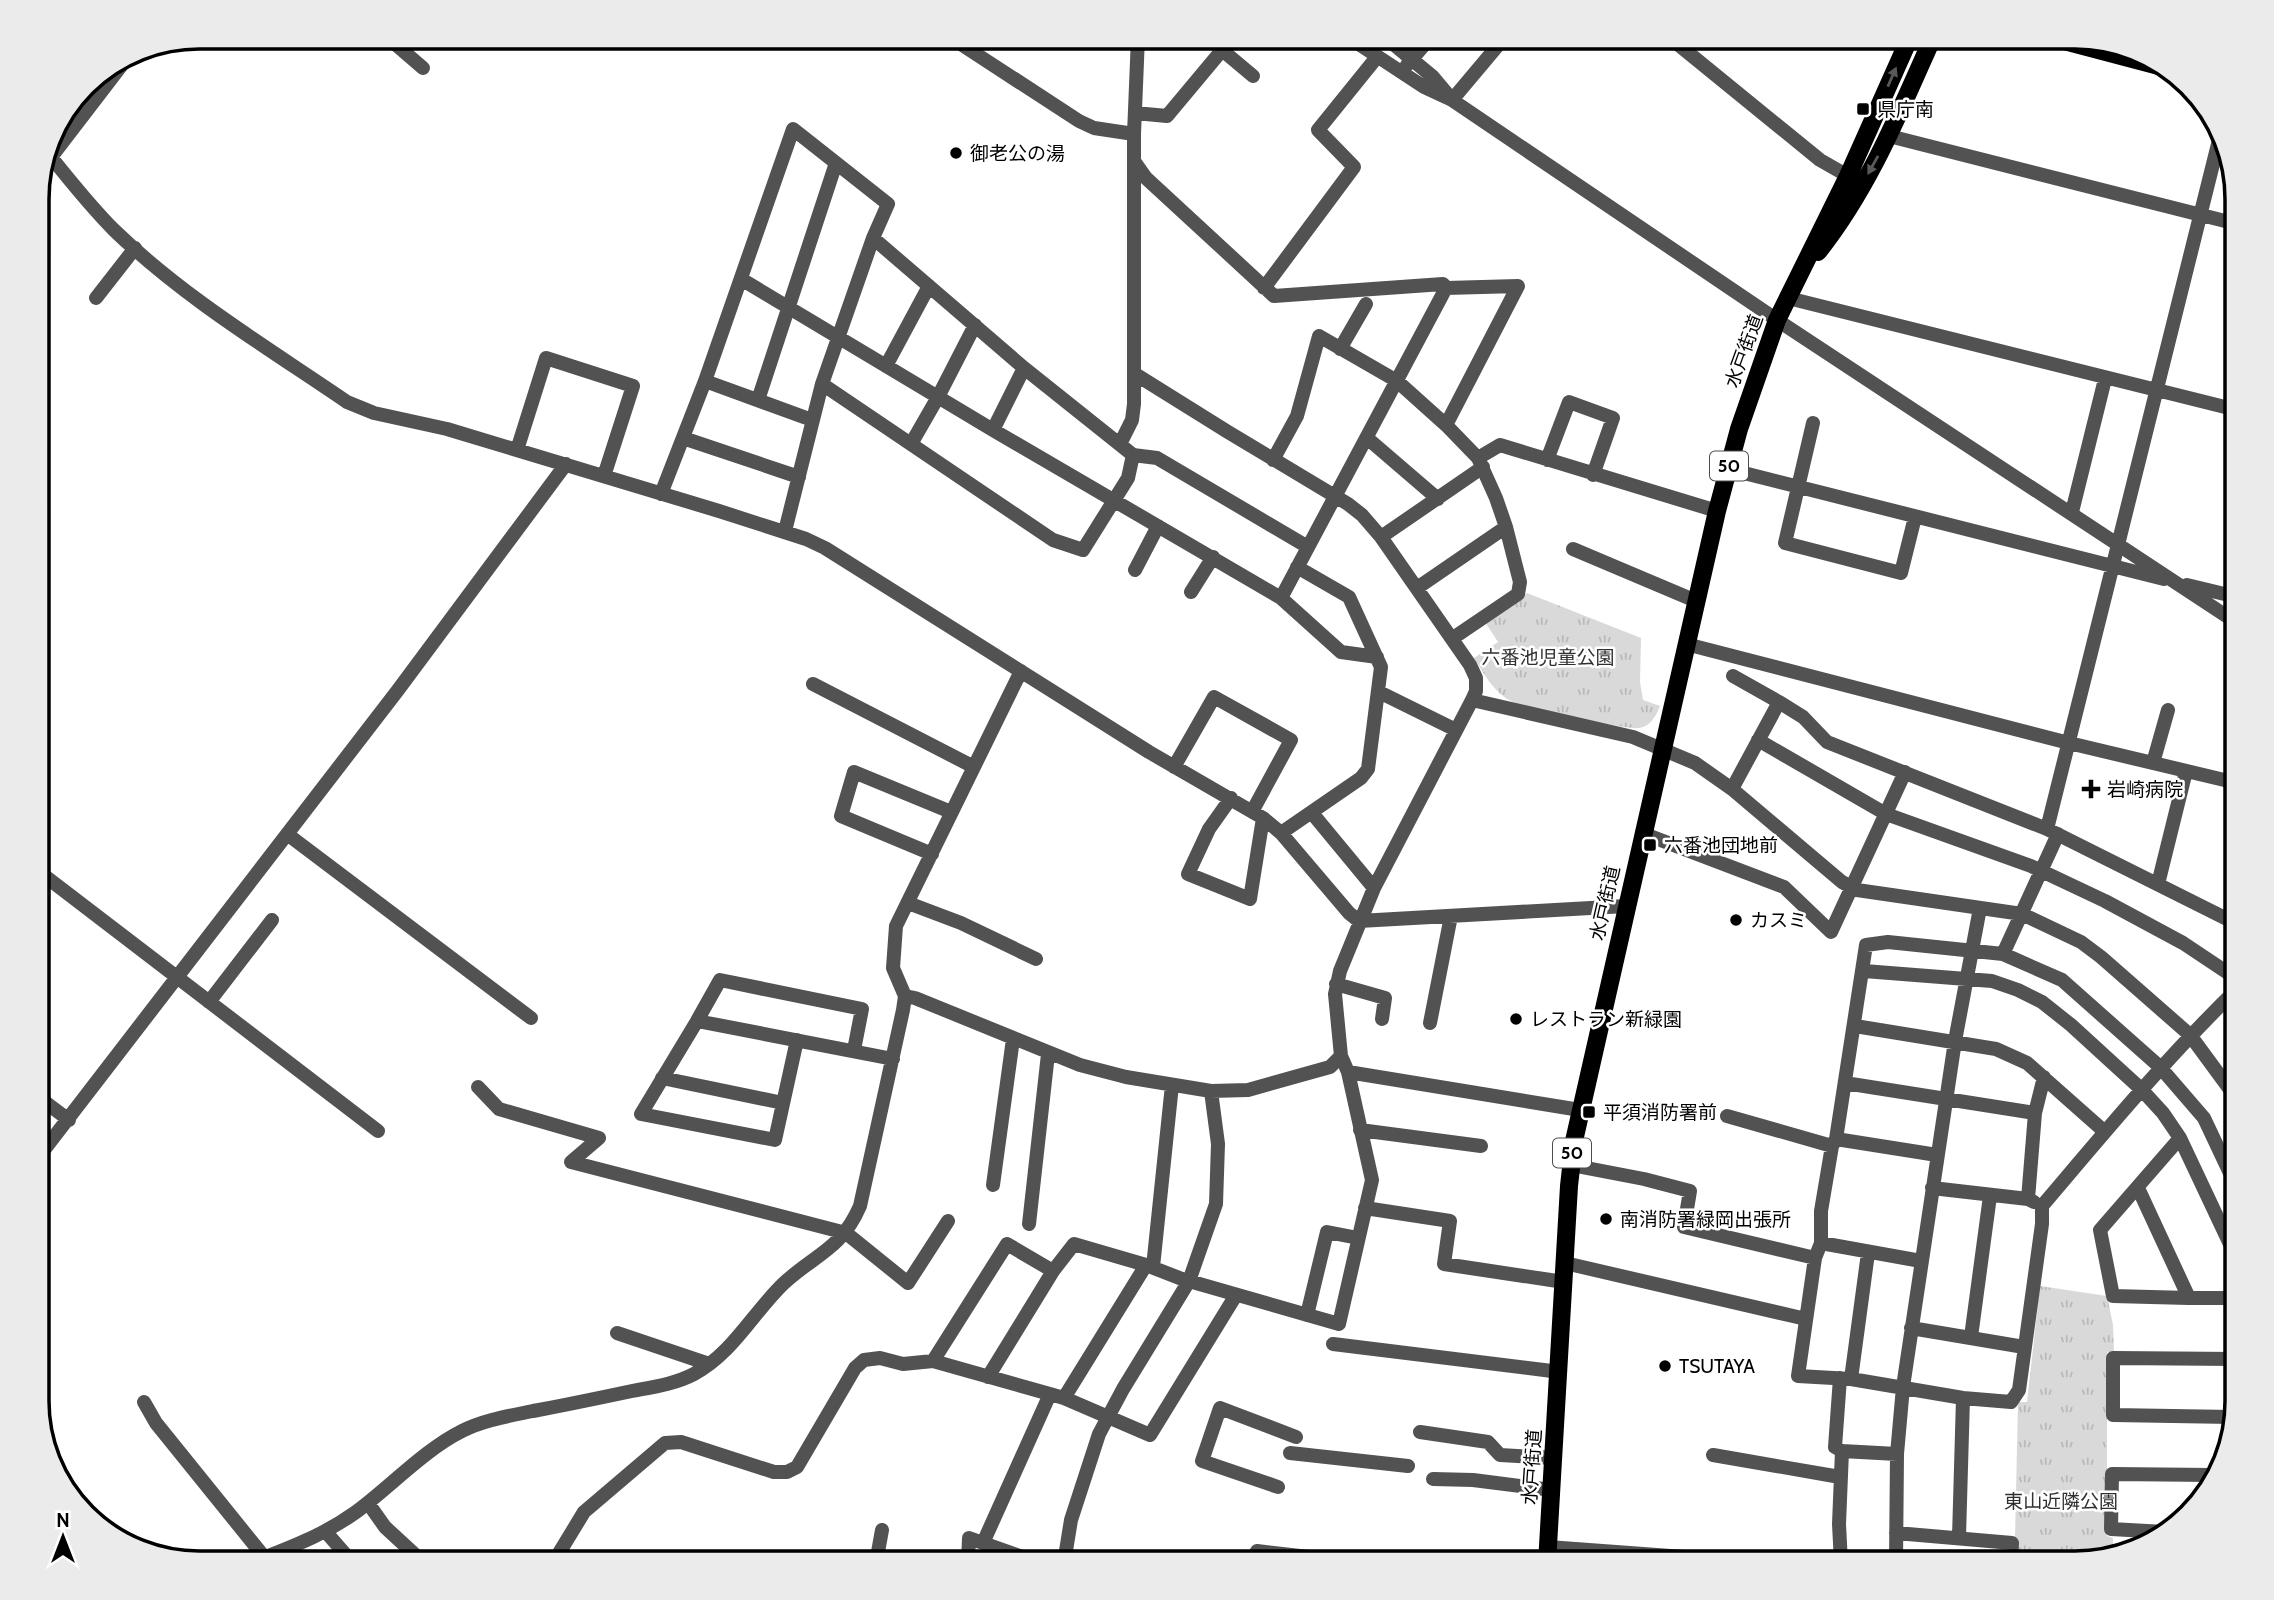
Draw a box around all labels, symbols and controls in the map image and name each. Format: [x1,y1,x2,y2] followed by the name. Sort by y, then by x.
[1887,66,1898,87] one-way arrow
[1877,98,1934,121] place label: 県庁南
[1855,101,1871,117] marker: 県庁南
[970,142,1065,165] place label: 御老公の湯
[948,145,964,161] marker: 御老公の湯
[1867,156,1879,175] one-way arrow
[1720,311,1768,391] street label: 水戸街道
[1710,452,1748,480] road number: 50
[1481,646,1615,669] park label: 六番池児童公園
[2107,778,2183,801] place label: 岩崎病院
[2081,779,2101,799] marker: 岩崎病院
[1664,834,1778,857] place label: 六番池団地前
[1642,837,1658,853] marker: 六番池団地前
[1585,863,1625,943] street label: 水戸街道
[1750,909,1807,932] place label: カスミ
[1728,912,1744,928] marker: カスミ
[1530,1008,1682,1031] place label: レストラン新緑園
[1508,1011,1524,1027] marker: レストラン新緑園
[1603,1101,1717,1124] place label: 平須消防署前
[1581,1104,1597,1120] marker: 平須消防署前
[1553,1138,1591,1168] road number: 50
[1620,1208,1791,1231] place label: 南消防署緑岡出張所
[1598,1211,1614,1227] marker: 南消防署緑岡出張所
[1679,1355,1755,1378] place label: TSUTAYA
[1657,1358,1673,1374] marker: TSUTAYA
[1518,1428,1546,1506] street label: 水戸街道
[2004,1490,2118,1513] park label: 東山近隣公園
[28,1502,98,1572] north arrow
[56,1509,70,1532] text: N

